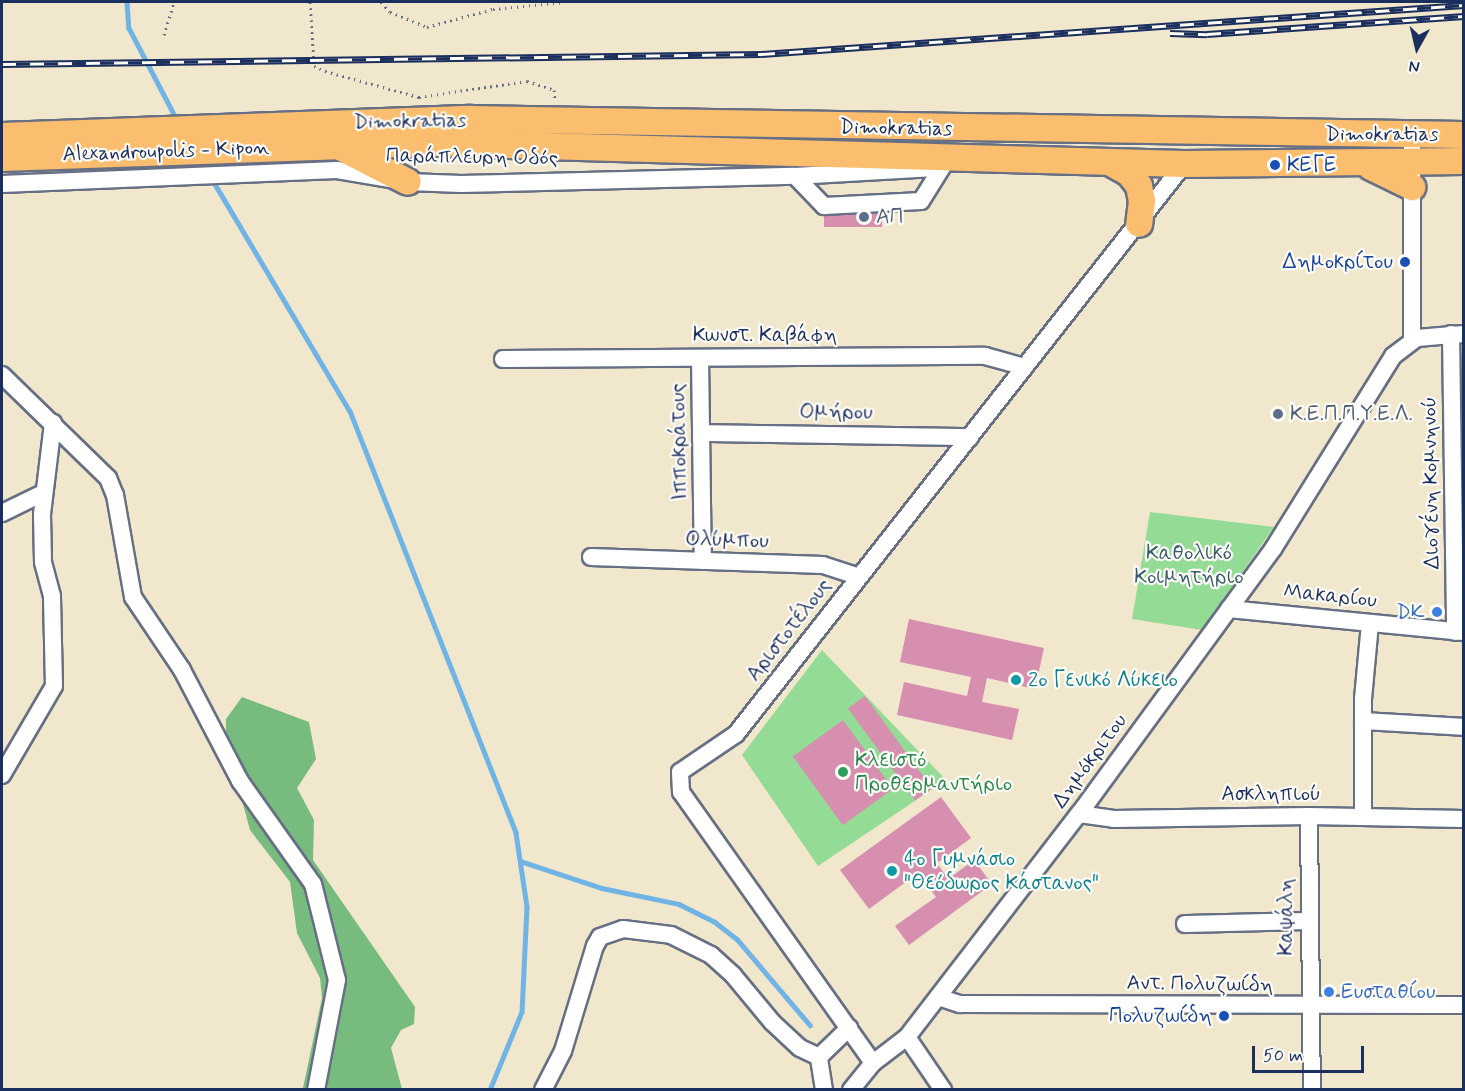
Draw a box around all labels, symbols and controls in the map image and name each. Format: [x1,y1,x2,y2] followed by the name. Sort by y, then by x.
[1387,18,1447,78] north arrow
[1408,55,1421,77] text: N
[353,107,467,135] street label: Dimokratias
[839,114,953,142] street label: Dimokratias
[1326,121,1438,147] street label: Dimokratias
[62,135,270,167] street label: Alexandroupolis - Kipon
[386,143,558,171] street label: Παράπλευρη Οδός
[1287,152,1337,178] place label: ΚΕΓΕ
[1268,158,1282,172] marker: ΚΕΓΕ
[876,204,903,230] place label: ΑΠ
[857,210,871,224] marker: ΑΠ
[1283,249,1393,275] place label: Δημοκρίτου
[1398,255,1412,269] marker: Δημοκρίτου
[693,322,837,348] street label: Κωνστ. Καβάφη
[665,383,693,501] street label: Ιπποκράτους
[1417,396,1445,570] street label: Διογένη Κομνηνού
[799,399,873,425] street label: Ομήρου
[1290,401,1413,427] place label: Κ.Ε.Π.Π.Υ.Ε.Λ.
[1271,407,1285,421] marker: Κ.Ε.Π.Π.Υ.Ε.Λ.
[685,526,769,554] street label: Ολύμπου
[1134,540,1244,590] park label: Καθολικό Κοιμητήριο
[741,574,837,686] street label: Αριστοτέλους
[1282,579,1378,613] street label: Μακαρίου
[1396,599,1425,625] place label: DK
[1430,605,1444,619] marker: DK
[1028,667,1178,693] place label: 2ο Γενικό Λύκειο
[1009,673,1023,687] marker: 2ο Γενικό Λύκειο
[1047,709,1133,813] street label: Δημόκριτου
[855,747,1012,797] place label: Κλειστό Προθερμαντήριο
[836,765,850,779] marker: Κλειστό Προθερμαντήριο
[1221,781,1321,807] street label: Ασκληπιού
[904,846,1099,896] place label: 4ο Γυμνάσιο "Θεόδωρος Κάστανος"
[885,864,899,878] marker: 4ο Γυμνάσιο "Θεόδωρος Κάστανος"
[1273,878,1299,956] street label: Καψάλη
[1126,970,1274,998] street label: Αντ. Πολυζωίδη
[1341,979,1435,1005] place label: Ευσταθίου
[1322,985,1336,999] marker: Ευσταθίου
[1109,1003,1212,1029] place label: Πολυζωίδη
[1217,1009,1231,1023] marker: Πολυζωίδη
[1255,1034,1368,1072] scale bar
[1263,1044,1303,1068] text: 50 m

